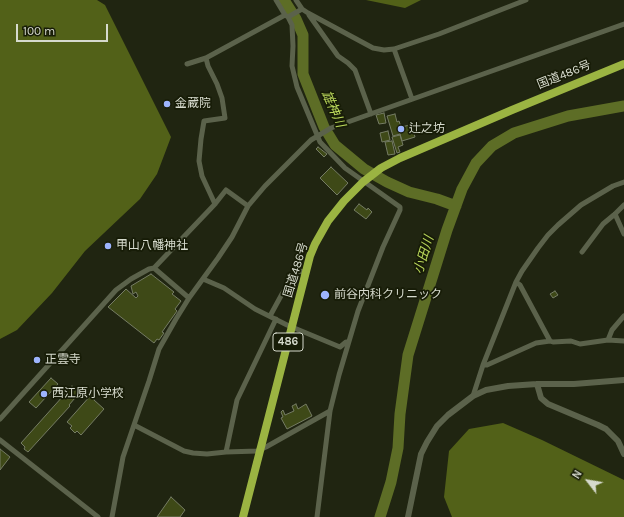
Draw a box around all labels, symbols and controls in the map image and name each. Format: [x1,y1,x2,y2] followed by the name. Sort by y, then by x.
[18,16,110,42] scale bar
[23,24,55,38] text: 100 m
[535,58,593,92] street label: 国道486号
[318,88,348,130] water label: 雄神川
[175,97,211,111] place label: 金蔵院
[162,99,172,109] marker: 金蔵院
[409,122,445,136] place label: 辻之坊
[396,124,406,134] marker: 辻之坊
[411,234,437,276] water label: 小田川
[116,239,188,253] place label: 甲山八幡神社
[103,241,113,251] marker: 甲山八幡神社
[281,241,311,299] street label: 国道486号
[334,288,442,302] place label: 前谷内科クリニック
[319,289,331,301] marker: 前谷内科クリニック
[273,333,303,351] road number: 486
[45,353,81,367] place label: 正雲寺
[32,355,42,365] marker: 正雲寺
[52,387,124,401] place label: 西江原小学校
[39,389,49,399] marker: 西江原小学校
[568,461,608,501] north arrow
[570,468,585,481] text: N

